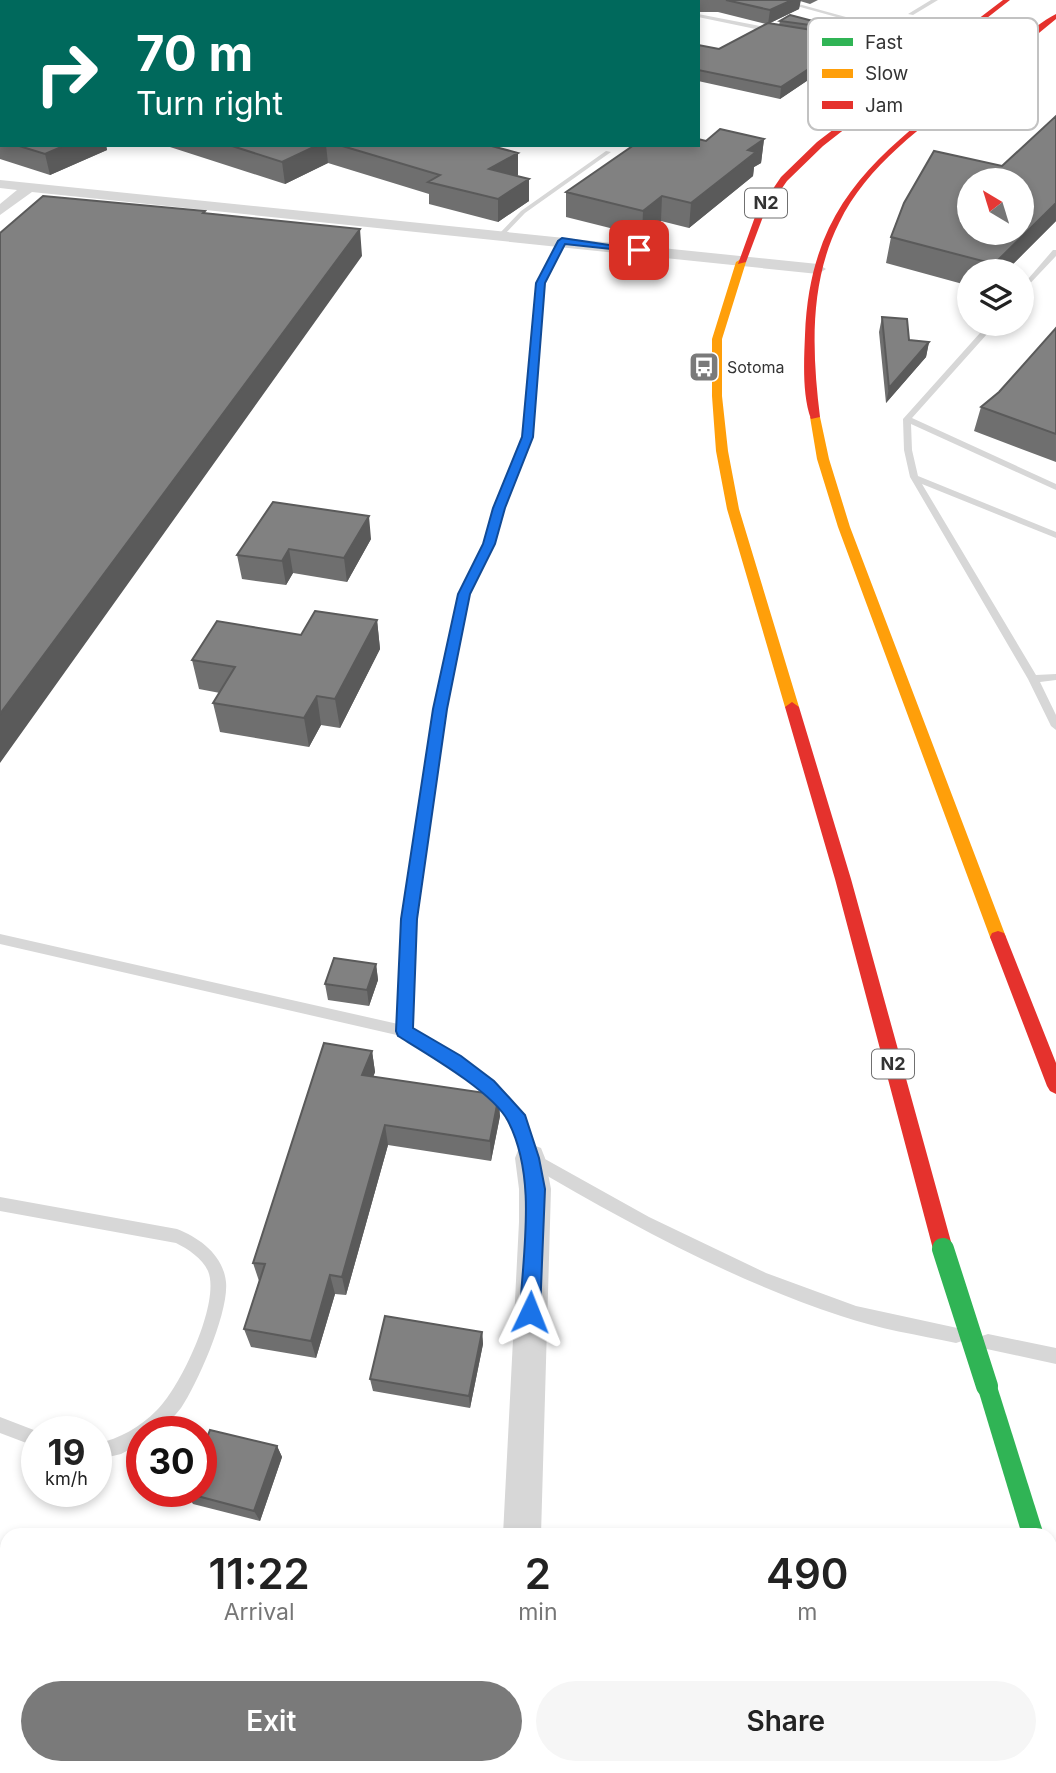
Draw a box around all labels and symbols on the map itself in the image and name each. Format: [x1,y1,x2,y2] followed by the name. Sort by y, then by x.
[808,18,1038,130] legend
[865,31,903,54] text: Fast
[865,62,908,85] text: Slow
[865,94,903,117] text: Jam
[957,168,1034,245] north arrow
[745,188,787,218] road number: N2
[609,220,669,280] pin
[687,350,721,384] bus stop icon: Sotoma
[727,357,785,377] place label: Sotoma
[872,1050,914,1078] road number: N2
[493,1275,567,1349] position arrow
[126,1416,217,1507] speed limit sign: 30

